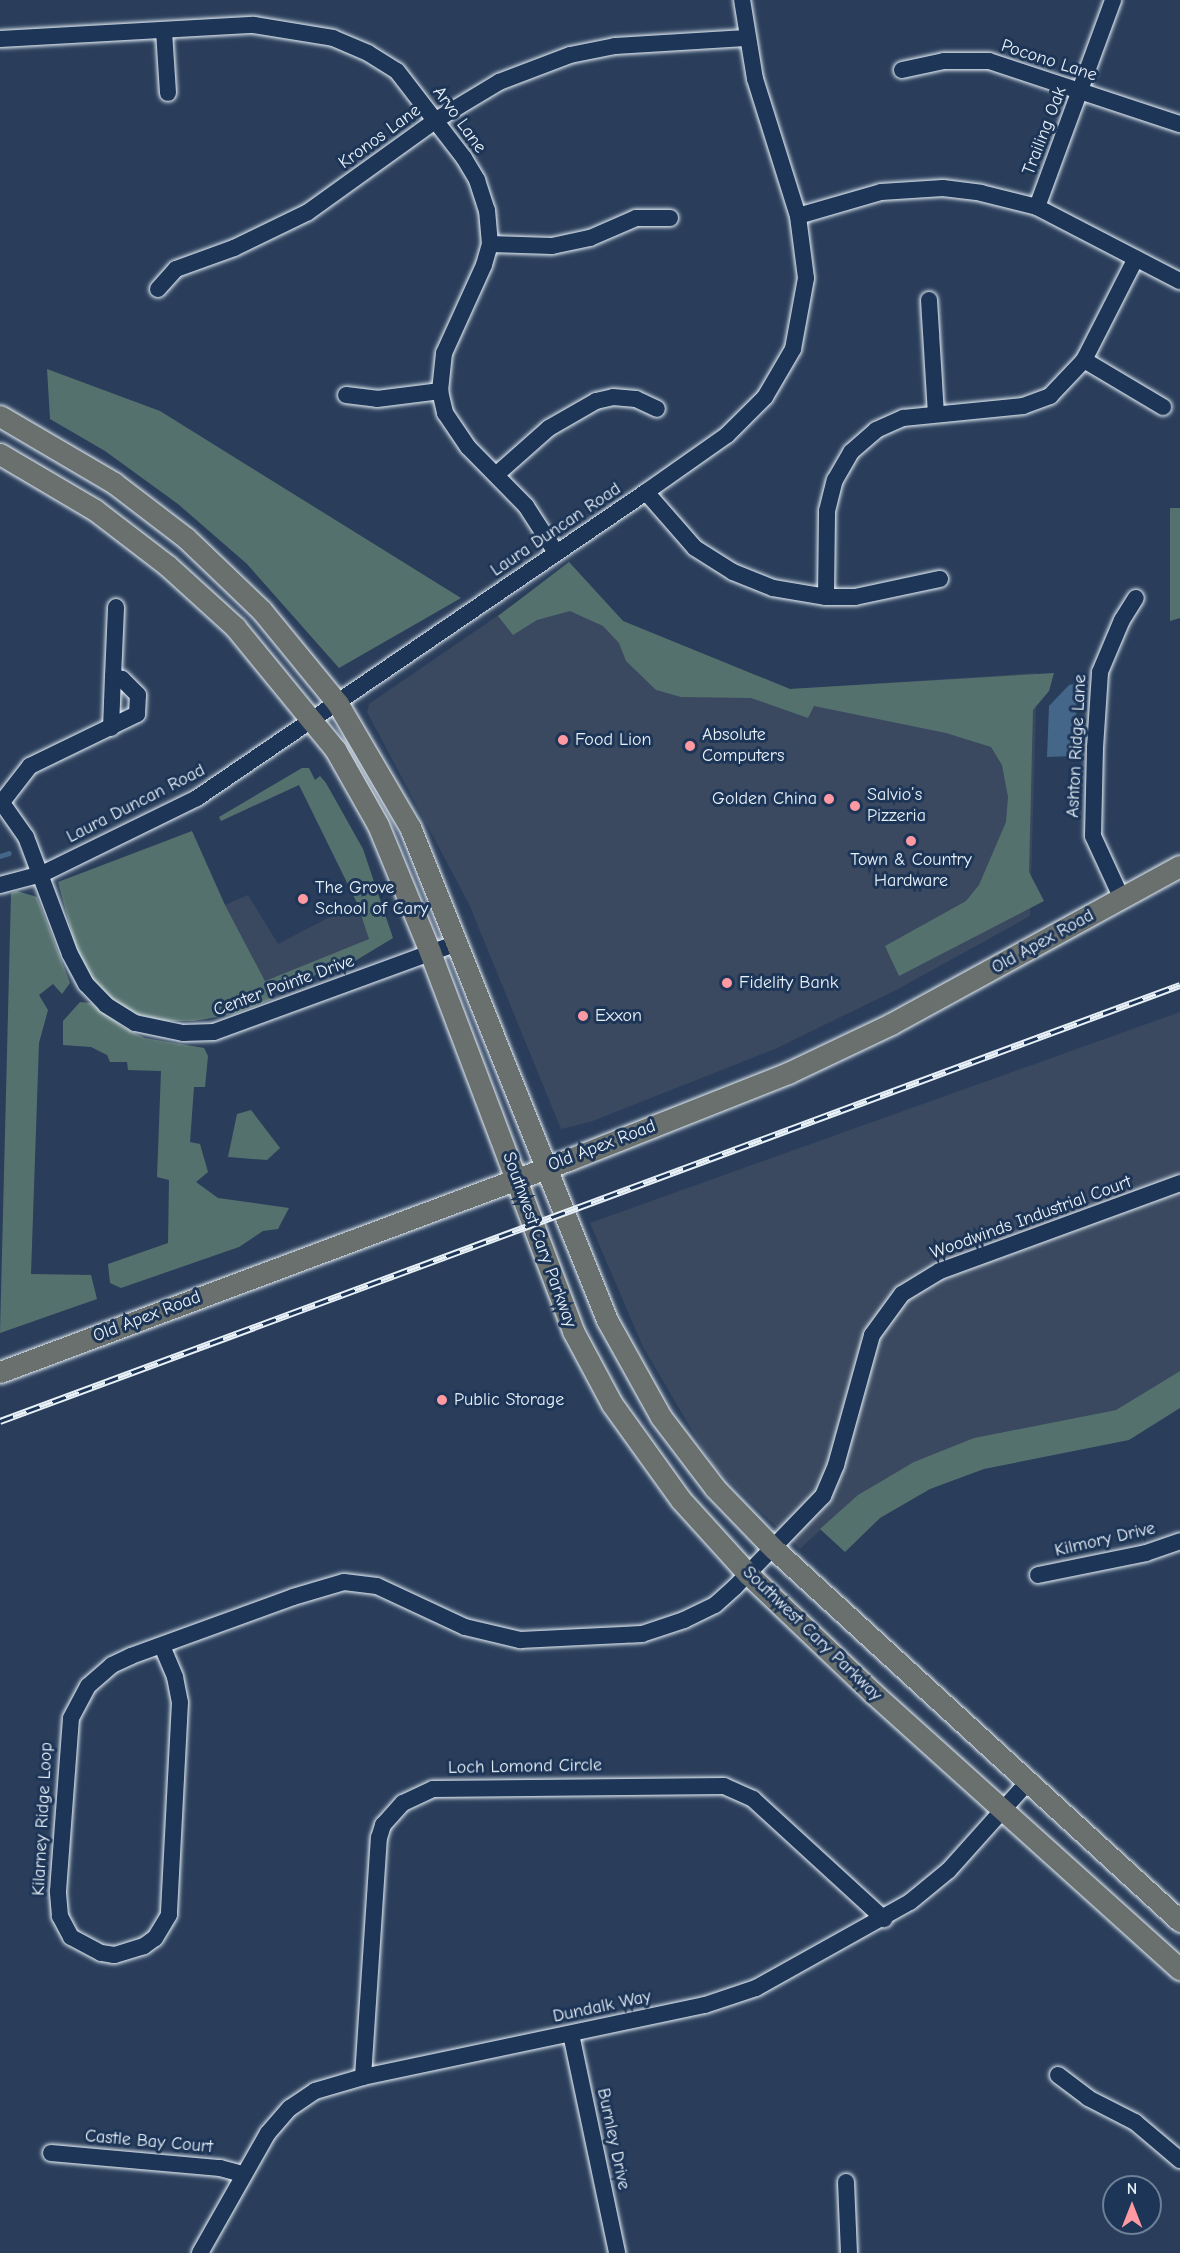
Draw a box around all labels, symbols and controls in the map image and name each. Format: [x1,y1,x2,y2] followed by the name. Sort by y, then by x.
[998,35,1100,87] street label: Pocono Lane
[428,82,490,158] street label: Arvo Lane
[1018,84,1072,178] street label: Trailing Oak
[335,100,425,174] street label: Kronos Lane
[487,478,625,582] street label: Laura Duncan Road
[1062,674,1092,818] street label: Ashton Ridge Lane
[702,725,784,768] place label: Absolute Computers
[575,729,652,751] place label: Food Lion
[556,733,570,747] marker: Food Lion
[683,739,697,753] marker: Absolute Computers
[63,760,209,848] street label: Laura Duncan Road
[867,785,926,828] place label: Salvio’s Pizzeria
[712,788,817,810] place label: Golden China
[822,792,836,806] marker: Golden China
[848,799,862,813] marker: Salvio’s Pizzeria
[904,834,918,848] marker: Town & Country Hardware
[850,850,972,892] place label: Town & Country Hardware
[315,878,428,920] place label: The Grove School of Cary
[296,892,310,906] marker: The Grove School of Cary
[988,905,1098,979] street label: Old Apex Road
[211,951,357,1021] street label: Center Pointe Drive
[739,972,838,994] place label: Fidelity Bank
[720,976,734,990] marker: Fidelity Bank
[595,1005,642,1027] place label: Exxon
[576,1009,590,1023] marker: Exxon
[545,1116,659,1176] street label: Old Apex Road
[497,1149,581,1331] street label: Southwest Cary Parkway
[928,1172,1134,1264] street label: Woodwinds Industrial Court
[90,1287,204,1347] street label: Old Apex Road
[454,1389,564,1411] place label: Public Storage
[435,1393,449,1407] marker: Public Storage
[1053,1518,1157,1562] street label: Kilmory Drive
[738,1562,886,1706] street label: Southwest Cary Parkway
[28,1742,58,1896] street label: Kilarney Ridge Loop
[448,1755,602,1779] street label: Loch Lomond Circle
[551,1986,653,2028] street label: Dundalk Way
[592,2086,634,2192] street label: Burnley Drive
[84,2126,214,2158] street label: Castle Bay Court
[1102,2175,1162,2235] north arrow
[1127,2180,1137,2198] text: N

